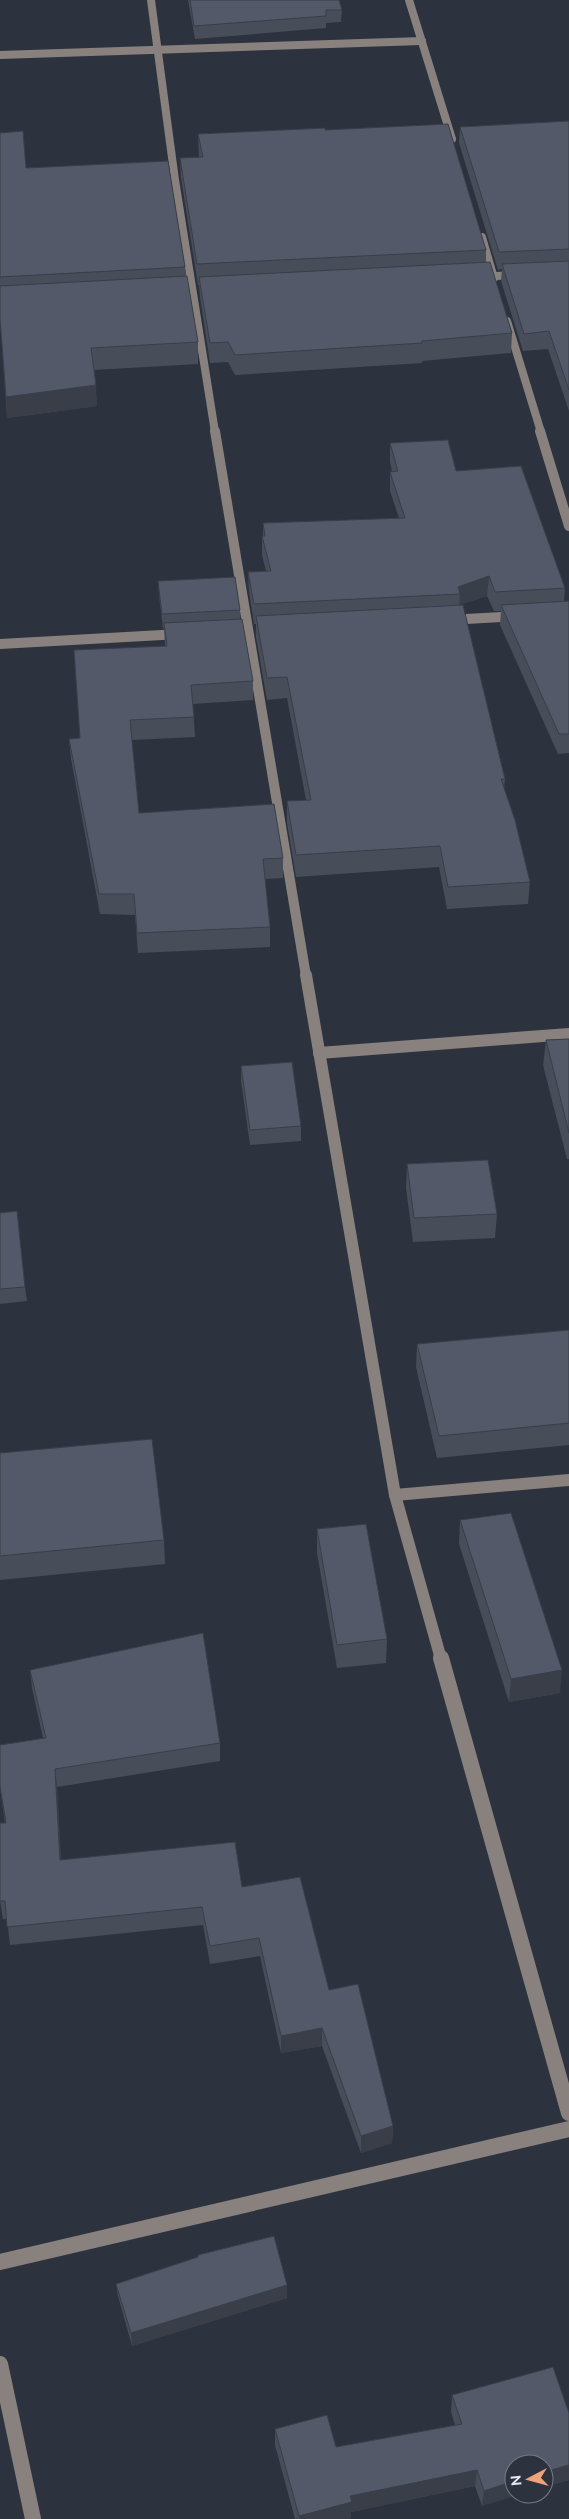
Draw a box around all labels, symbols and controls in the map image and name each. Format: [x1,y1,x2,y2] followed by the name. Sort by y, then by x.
[504,2454,554,2504] north arrow
[508,2474,525,2487] text: N

